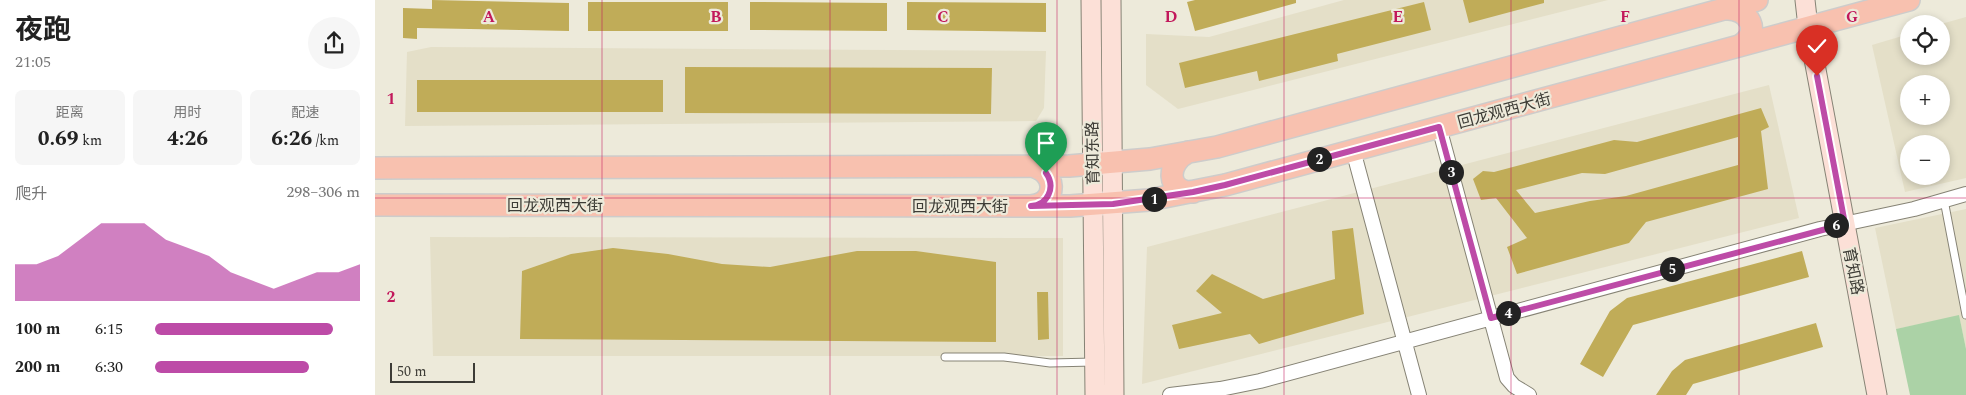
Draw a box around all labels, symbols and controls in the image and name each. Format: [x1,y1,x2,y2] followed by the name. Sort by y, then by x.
[483,5,496,29] text: A
[710,5,722,29] text: B
[937,5,949,29] text: C
[1165,5,1178,29] text: D
[1393,5,1403,29] text: E
[1620,5,1630,29] text: F
[1846,5,1858,29] text: G
[15,9,71,52] text: 夜跑
[1900,15,1950,185] map controls
[1900,15,1950,65] button: locate
[308,17,360,69] button: share
[1796,25,1838,76] pin
[1803,32,1831,60] icon: check
[15,50,51,74] text: 21:05
[1900,75,1950,125] button: +
[387,87,395,111] text: 1
[1455,87,1554,135] street label: 回龙观西大街
[56,102,84,123] text: 距离
[173,102,201,123] text: 用时
[291,102,319,123] text: 配速
[1080,121,1106,185] street label: 育知东路
[1025,122,1067,173] pin
[38,123,79,155] text: 0.69
[167,123,208,155] text: 4:26
[271,123,312,155] text: 6:26
[1032,129,1060,157] icon: arrive
[79,130,102,151] text: km
[312,130,339,151] text: /km
[1900,135,1950,185] button: −
[1307,146,1331,172] pin: 2
[1316,149,1323,170] text: 2
[1439,160,1463,184] pin: 3
[1448,162,1455,183] text: 3
[286,180,360,204] text: 298–306 m
[15,182,47,206] text: 爬升
[1141,186,1167,212] pin: 1
[1151,189,1158,210] text: 1
[507,194,603,218] street label: 回龙观西大街
[912,195,1008,219] street label: 回龙观西大街
[1823,212,1849,238] pin: 6
[1833,215,1840,236] text: 6
[1837,245,1869,297] street label: 育知路
[1659,256,1685,282] pin: 5
[1669,259,1676,280] text: 5
[387,285,396,309] text: 2
[1495,300,1521,326] pin: 4
[1505,303,1512,324] text: 4
[15,317,60,341] text: 100 m
[95,317,123,341] text: 6:15
[15,355,60,379] text: 200 m
[95,355,123,379] text: 6:30
[390,360,475,383] scale bar
[397,361,427,382] text: 50 m

